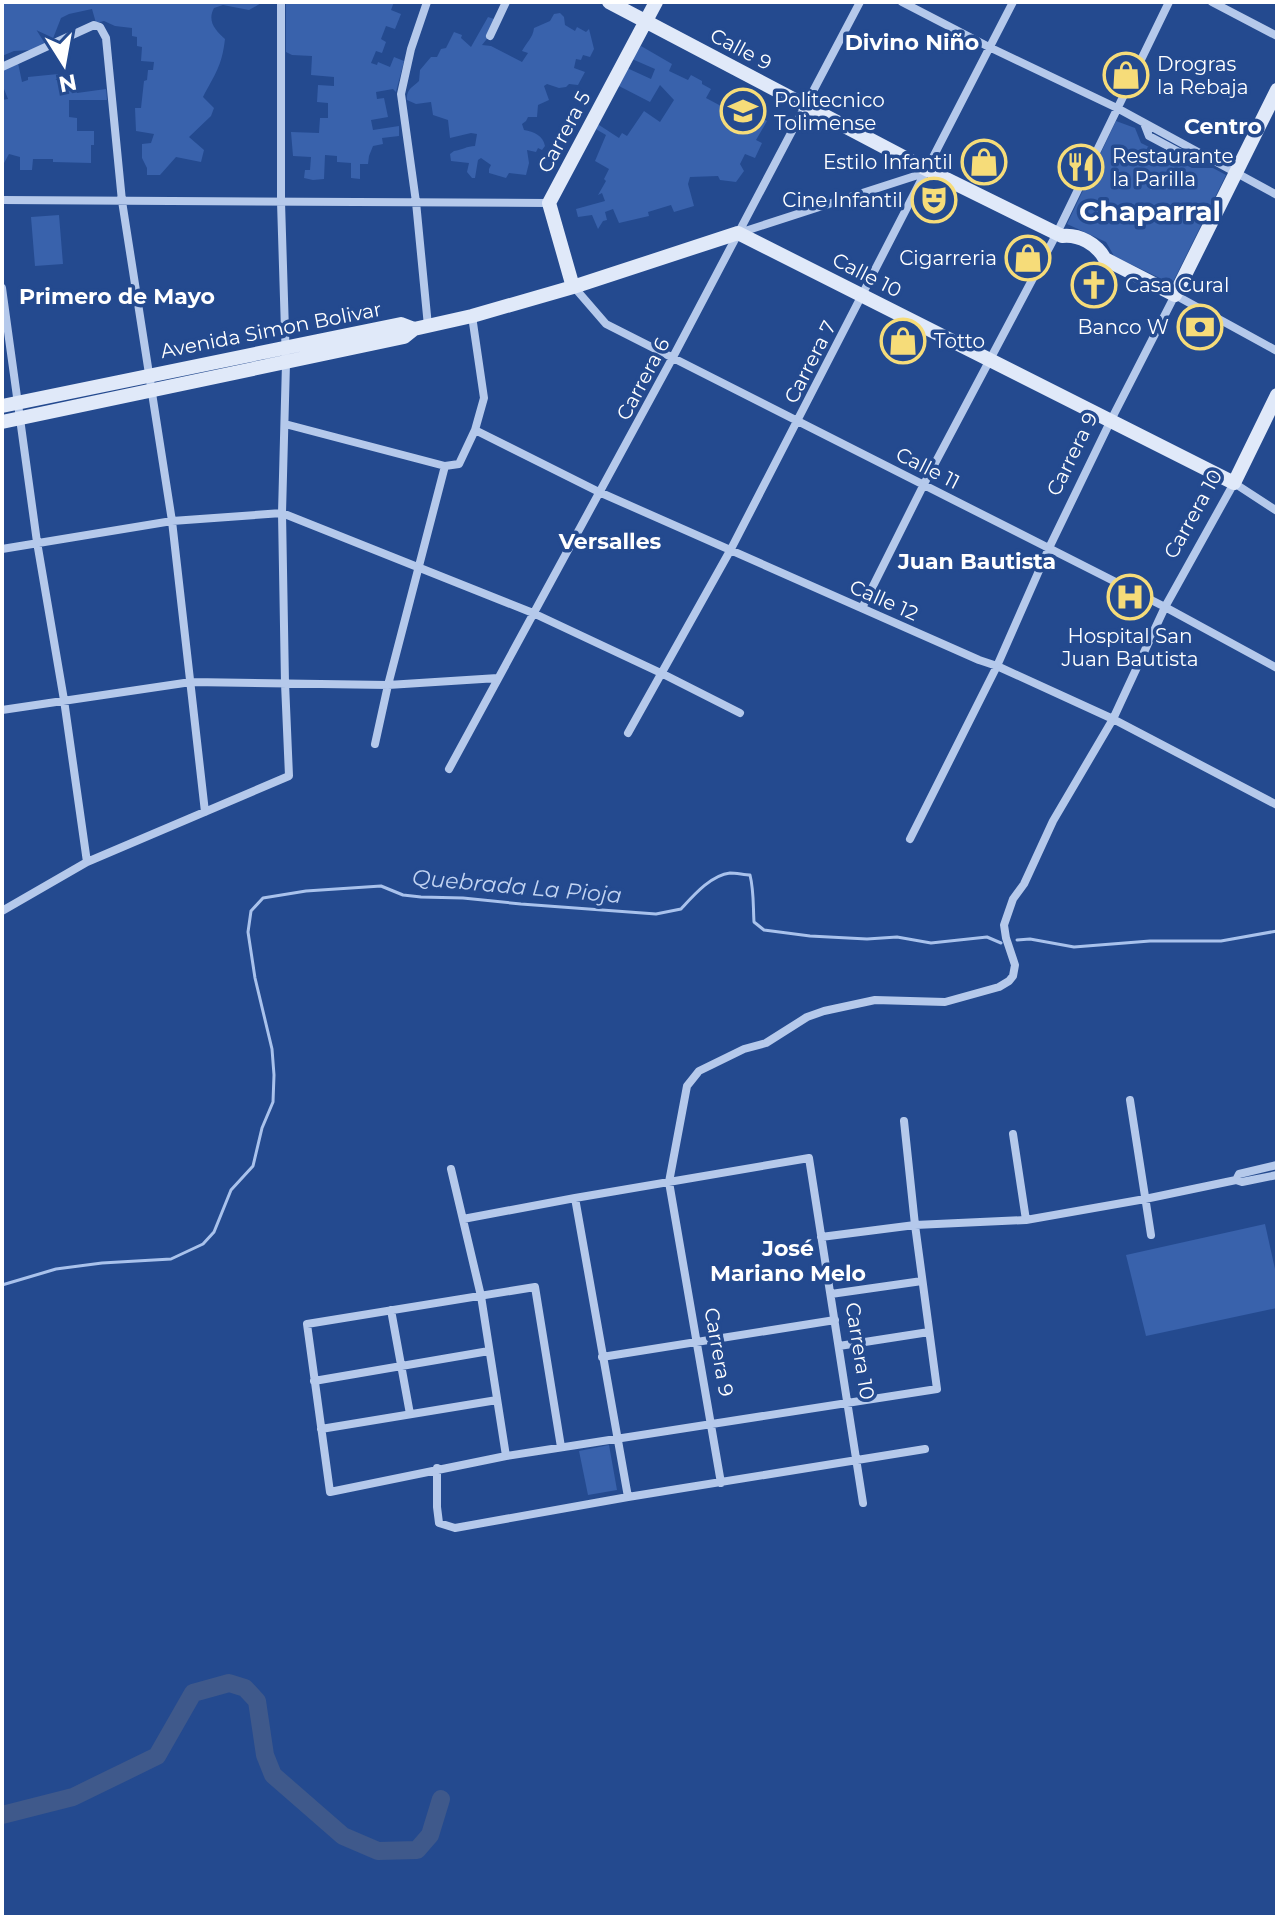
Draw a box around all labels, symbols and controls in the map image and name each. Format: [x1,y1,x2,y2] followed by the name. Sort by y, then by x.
[706,23,776,75] street label: Calle 9
[24,24,104,104] north arrow
[845,29,979,56] district label: Divino Niño
[1102,51,1150,99] shop icon: Drogras la Rebaja
[1157,52,1249,99] place label: Drogras la Rebaja
[56,68,79,98] text: N
[532,87,596,177] street label: Carrera 5
[719,87,767,135] school or university icon: Politecnico Tolimense
[774,88,885,135] place label: Politecnico Tolimense
[1184,113,1262,140] district label: Centro
[960,138,1008,186] shop icon: Estilo Infantil
[1057,143,1105,191] restaurant icon: Restaurante la Parilla
[1112,144,1234,191] place label: Restaurante la Parilla
[823,150,953,174] place label: Estilo Infantil
[910,176,958,224] theatre icon: Cine Infantil
[782,188,903,212] place label: Cine Infantil
[1079,194,1221,228] district label: Chaparral
[1004,234,1052,282] shop icon: Cigarreria
[899,246,997,270] place label: Cigarreria
[828,247,906,303] street label: Calle 10
[1070,261,1118,309] church icon: Casa Cural
[1125,273,1229,297] place label: Casa Cural
[19,283,215,310] district label: Primero de Mayo
[158,297,384,363] street label: Avenida Simon Bolivar
[1176,303,1224,351] bank icon: Banco W
[1078,315,1169,339] place label: Banco W
[779,317,841,407] street label: Carrera 7
[879,317,927,365] shop icon: Totto
[934,329,985,353] place label: Totto
[611,334,675,424] street label: Carrera 6
[1041,408,1103,500] street label: Carrera 9
[892,442,964,494] street label: Calle 11
[1159,465,1227,563] street label: Carrera 10
[558,528,662,555] district label: Versalles
[897,548,1056,575] district label: Juan Bautista
[1106,573,1154,621] hospital icon: Hospital San Juan Bautista
[846,574,922,626] street label: Calle 12
[1060,624,1199,671] place label: Hospital San Juan Bautista
[411,864,623,909] water label: Quebrada La Pioja
[710,1235,866,1287] district label: José Mariano Melo
[840,1301,880,1401] street label: Carrera 10
[699,1306,739,1398] street label: Carrera 9

